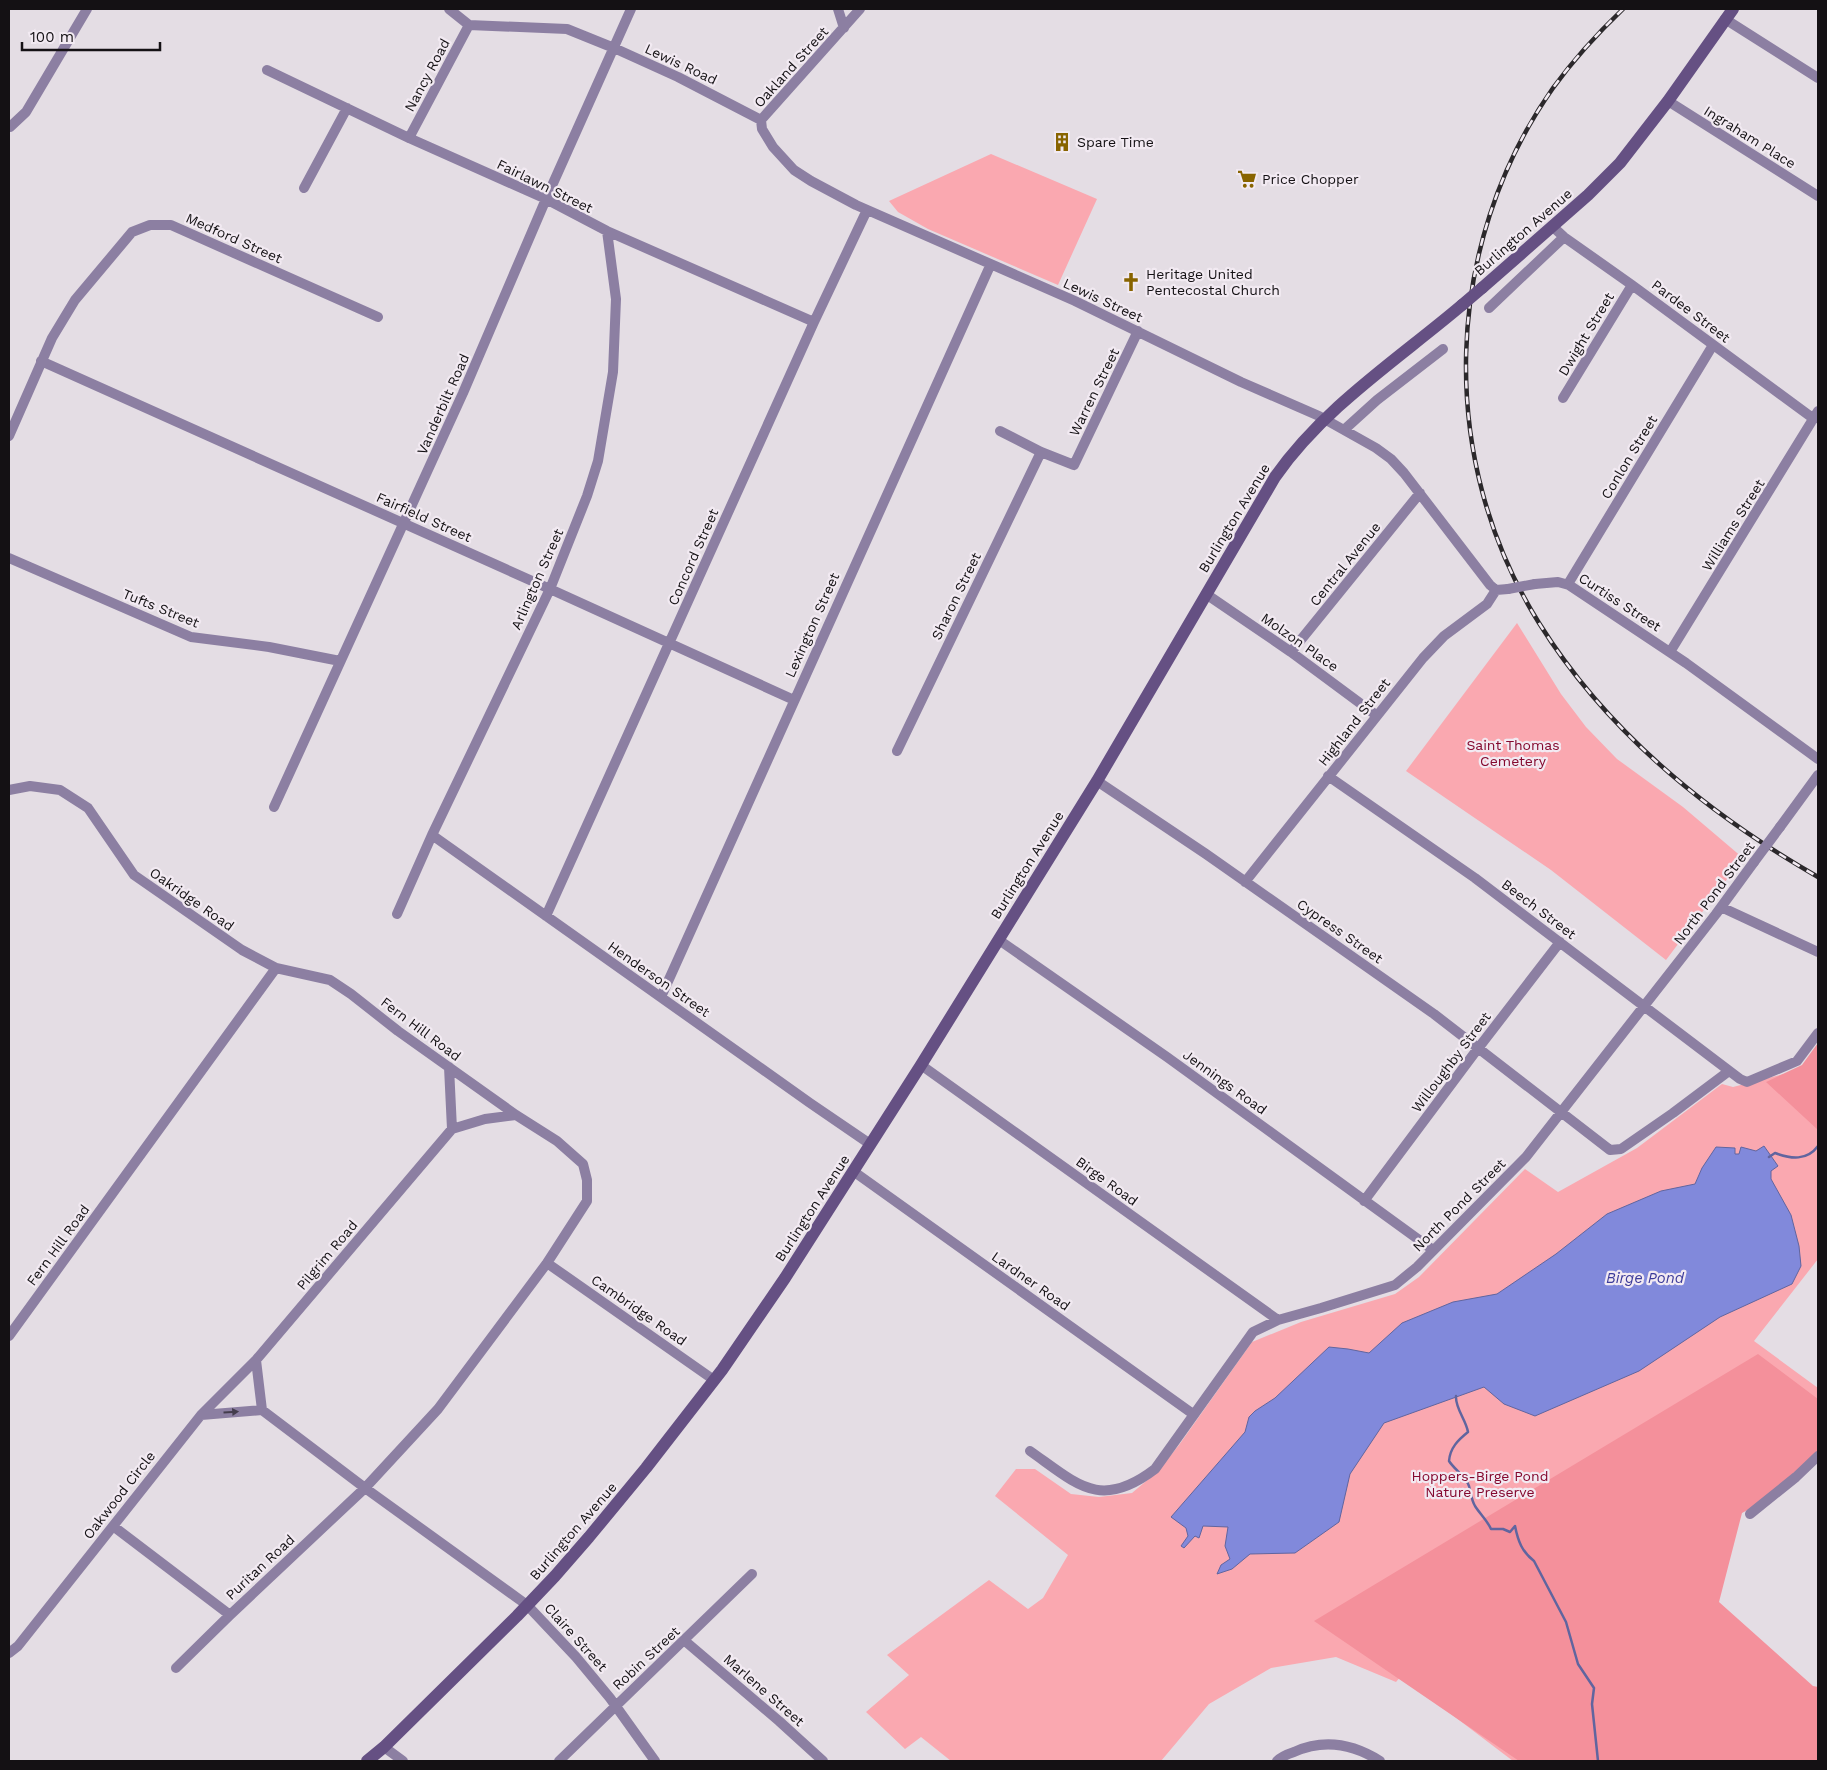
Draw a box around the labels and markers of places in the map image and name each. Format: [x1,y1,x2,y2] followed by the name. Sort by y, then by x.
[1051,131,1073,153] building icon: Spare Time
[1077,134,1154,150] place label: Spare Time
[1236,168,1258,190] supermarket icon: Price Chopper
[1262,171,1359,187] place label: Price Chopper
[1146,266,1280,298] place label: Heritage United Pentecostal Church
[1120,271,1142,293] church icon: Heritage United Pentecostal Church

